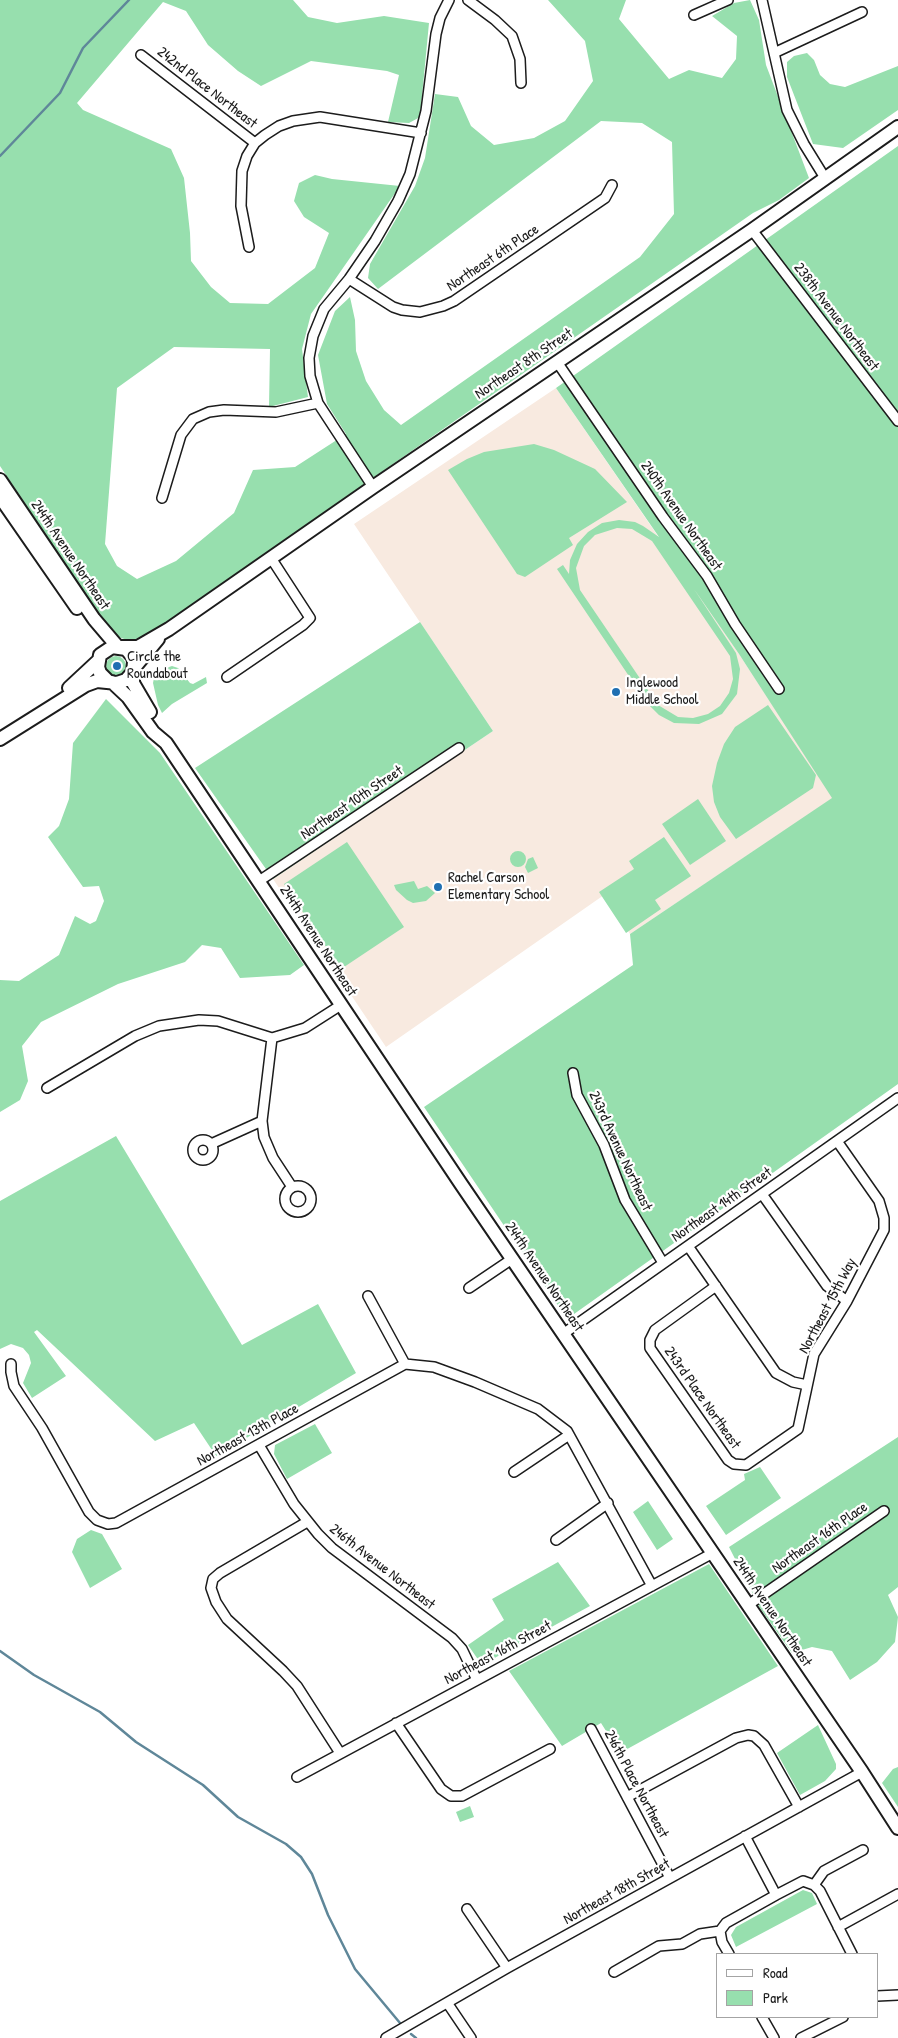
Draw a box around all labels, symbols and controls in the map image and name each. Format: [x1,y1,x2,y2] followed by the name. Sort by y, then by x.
[153,43,261,133] street label: 242nd Place Northeast
[444,221,542,295] street label: Northeast 6th Place
[789,259,883,375] street label: 238th Avenue Northeast
[472,325,576,403] street label: Northeast 8th Street
[636,458,726,574] street label: 240th Avenue Northeast
[27,497,113,613] street label: 244th Avenue Northeast
[127,648,188,683] place label: Circle the Roundabout
[111,660,123,672] marker: Circle the Roundabout
[626,674,698,709] place label: Inglewood Middle School
[610,686,622,698] marker: Inglewood Middle School
[297,762,407,844] street label: Northeast 10th Street
[448,869,549,904] place label: Rachel Carson Elementary School
[432,881,444,893] marker: Rachel Carson Elementary School
[275,882,361,1000] street label: 244th Avenue Northeast
[584,1088,656,1214] street label: 243rd Avenue Northeast
[668,1164,776,1246] street label: Northeast 14th Street
[501,1219,587,1335] street label: 244th Avenue Northeast
[795,1255,861,1357] street label: Northeast 15th Way
[660,1343,744,1453] street label: 243rd Place Northeast
[194,1400,302,1470] street label: Northeast 13th Place
[769,1498,871,1578] street label: Northeast 16th Place
[326,1520,438,1614] street label: 246th Avenue Northeast
[729,1554,815,1670] street label: 244th Avenue Northeast
[441,1617,555,1689] street label: Northeast 16th Street
[600,1727,672,1841] street label: 246th Place Northeast
[560,1855,674,1929] street label: Northeast 18th Street
[716,1953,878,2018] legend
[763,1962,788,1983] text: Road
[763,1987,788,2008] text: Park

